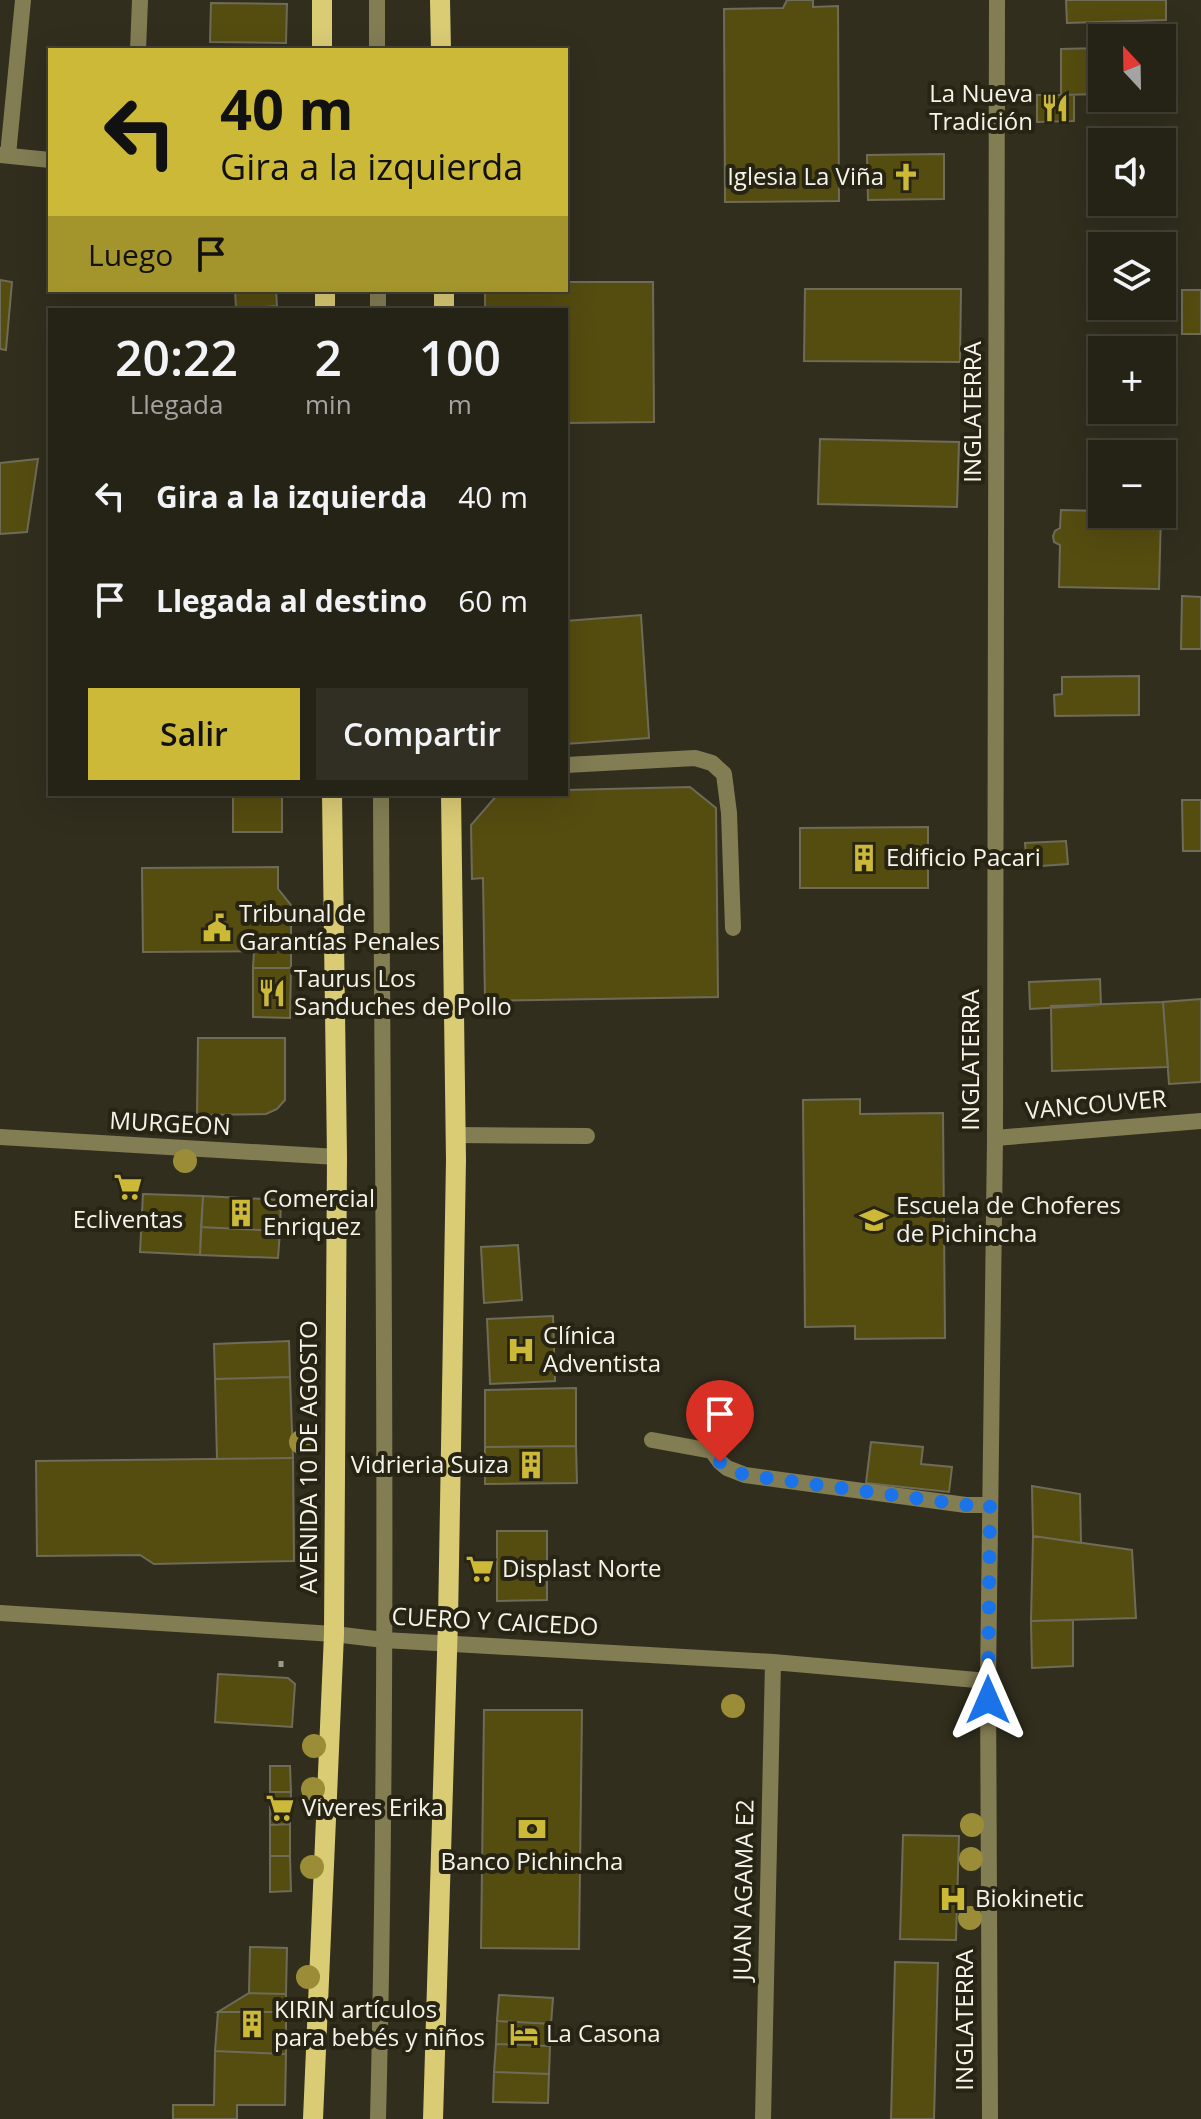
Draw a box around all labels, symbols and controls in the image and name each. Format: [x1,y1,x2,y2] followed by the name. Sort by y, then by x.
[1088,24,1176,112] north arrow
[1088,24,1176,528] map controls
[220,70,354,146] text: 40 m
[929,76,1033,137] place label: La Nueva Tradición
[88,80,192,184] icon: left
[1040,93,1070,123] restaurant icon: La Nueva Tradición
[1088,128,1176,216] button: sound
[220,142,523,191] text: Gira a la izquierda
[727,159,884,192] place label: Iglesia La Viña
[891,162,921,192] church icon: Iglesia La Viña
[189,232,233,276] icon: arrive
[1088,232,1176,320] button: layers
[88,234,173,275] text: Luego
[115,325,238,390] text: 20:22
[315,325,342,390] text: 2
[419,325,501,390] text: 100
[1088,336,1176,424] button: +
[955,341,988,483] street label: INGLATERRA
[130,386,223,422] text: Llegada
[305,386,352,422] text: min
[448,386,472,422] text: m
[1088,440,1176,528] button: −
[88,474,132,518] icon: left
[156,476,428,517] text: Gira a la izquierda
[458,476,528,517] text: 40 m
[88,578,132,622] icon: arrive
[156,580,427,621] text: Llegada al destino
[458,580,528,621] text: 60 m
[88,688,300,780] button: Salir
[316,688,528,780] button: Compartir
[886,840,1041,873] place label: Edificio Pacari
[849,843,879,873] building icon: Edificio Pacari
[239,896,440,957] place label: Tribunal de Garantías Penales
[202,913,232,943] public building icon: Tribunal de Garantías Penales
[294,961,512,1022] place label: Taurus Los Sanduches de Pollo
[257,978,287,1008] restaurant icon: Taurus Los Sanduches de Pollo
[953,989,986,1131] street label: INGLATERRA
[1024,1081,1168,1126] street label: VANCOUVER
[109,1103,232,1142] street label: MURGEON
[113,1172,143,1202] supermarket icon: Ecliventas
[263,1181,375,1242] place label: Comercial Enriquez
[896,1188,1121,1249] place label: Escuela de Choferes de Pichincha
[226,1198,256,1228] building icon: Comercial Enriquez
[73,1202,183,1235] place label: Ecliventas
[859,1205,889,1235] school or university icon: Escuela de Choferes de Pichincha
[543,1318,661,1379] place label: Clínica Adventista
[291,1320,324,1594] street label: AVENIDA 10 DE AGOSTO
[506,1335,536,1365] hospital icon: Clínica Adventista
[686,1380,754,1462] pin
[698,1392,742,1436] icon: arrive
[351,1447,509,1480] place label: Vidrieria Suiza
[516,1450,546,1480] building icon: Vidrieria Suiza
[502,1551,662,1584] place label: Displast Norte
[465,1554,495,1584] supermarket icon: Displast Norte
[391,1599,599,1642] street label: CUERO Y CAICEDO
[946,1658,1030,1742] position arrow
[302,1790,444,1823] place label: Viveres Erika
[265,1793,295,1823] supermarket icon: Viveres Erika
[724,1799,761,1983] street label: JUAN AGAMA E2
[517,1814,547,1844] bank icon: Banco Pichincha
[441,1844,623,1877] place label: Banco Pichincha
[975,1881,1084,1914] place label: Biokinetic
[938,1884,968,1914] hospital icon: Biokinetic
[947,1949,980,2091] street label: INGLATERRA
[274,1992,485,2053] place label: KIRIN artículos para bebés y niños
[237,2009,267,2039] building icon: KIRIN artículos para bebés y niños
[546,2016,660,2049] place label: La Casona
[509,2019,539,2049] hotel icon: La Casona

